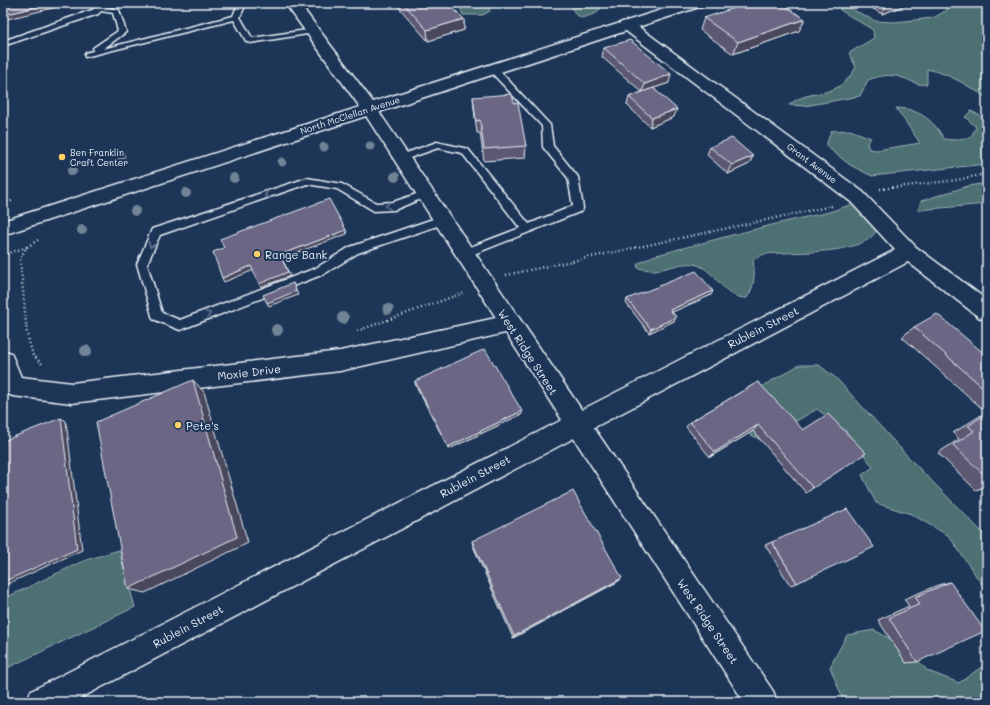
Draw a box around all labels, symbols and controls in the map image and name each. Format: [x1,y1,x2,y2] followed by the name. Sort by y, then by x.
[299,94,401,136] street label: North McClellan Avenue
[785,141,839,185] street label: Grant Avenue
[70,147,128,168] place label: Ben Franklin Craft Center
[57,152,67,162] marker: Ben Franklin Craft Center
[263,190,270,198] one-way arrow
[385,202,391,211] one-way arrow
[148,240,156,248] one-way arrow
[265,247,327,262] place label: Range Bank
[252,249,262,259] marker: Range Bank
[725,303,801,351] street label: Rublein Street
[495,306,561,398] street label: West Ridge Street
[205,310,212,318] one-way arrow
[216,361,282,383] street label: Moxie Drive
[186,418,219,433] place label: Pete's
[173,420,183,430] marker: Pete's
[437,451,513,501] street label: Rublein Street
[674,576,742,666] street label: West Ridge Street
[150,601,226,651] street label: Rublein Street

